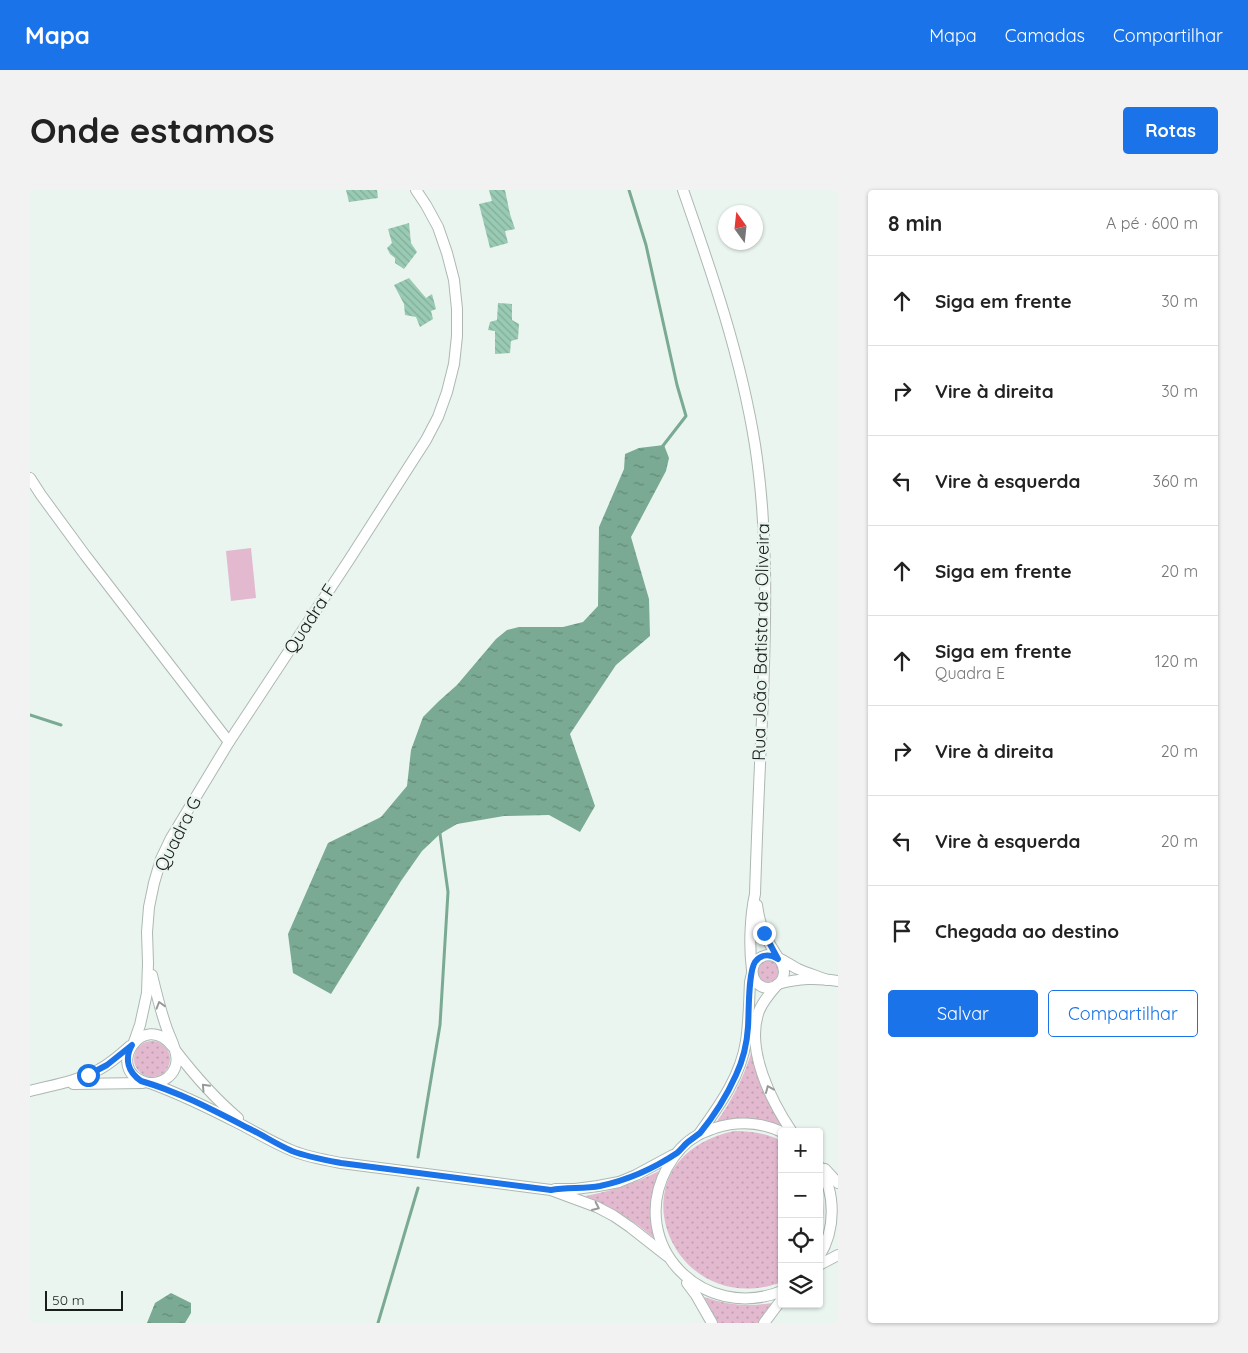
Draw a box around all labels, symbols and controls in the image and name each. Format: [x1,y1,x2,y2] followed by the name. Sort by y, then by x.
[25,20,90,50] text: Mapa
[929,24,977,47] text: Mapa
[1005,24,1085,47] text: Camadas
[1113,24,1223,47] text: Compartilhar
[1123,107,1218,154] button: Rotas
[30,108,275,152] text: Onde estamos
[718,205,763,250] north arrow
[888,210,942,236] text: 8 min
[1106,213,1198,233] text: A pé · 600 m
[888,287,916,315] icon: ahead
[935,289,1072,313] text: Siga em frente
[1161,291,1198,311] text: 30 m
[888,377,916,405] icon: right
[935,379,1054,403] text: Vire à direita
[1161,381,1198,401] text: 30 m
[888,467,916,495] icon: left
[935,469,1080,493] text: Vire à esquerda
[1153,471,1198,491] text: 360 m
[747,523,774,761] street label: Rua João Batista de Oliveira
[888,557,916,585] icon: ahead
[935,559,1072,583] text: Siga em frente
[1161,561,1198,581] text: 20 m
[278,579,341,658] street label: Quadra F
[935,639,1072,663] text: Siga em frente
[888,647,916,675] icon: ahead
[1155,651,1198,671] text: 120 m
[935,663,1005,683] text: Quadra E
[888,737,916,765] icon: right
[935,739,1054,763] text: Vire à direita
[1161,741,1198,761] text: 20 m
[149,792,206,875] street label: Quadra G
[888,827,916,855] icon: left
[935,829,1080,853] text: Vire à esquerda
[1161,831,1198,851] text: 20 m
[888,917,916,945] icon: arrive
[935,919,1119,943] text: Chegada ao destino
[753,922,776,945] route end
[888,990,1038,1037] button: Salvar
[1048,990,1198,1037] button: Compartilhar
[155,1002,165,1010] one-way arrow
[77,1064,100,1087] route start
[202,1084,211,1093] one-way arrow
[765,1085,776,1094] one-way arrow
[778,1128,823,1308] map controls
[778,1128,823,1173] button: +
[778,1173,823,1218] button: −
[591,1201,600,1212] one-way arrow
[778,1218,823,1263] button: locate
[778,1263,823,1308] button: layers
[45,1288,122,1311] scale bar
[52,1291,85,1309] text: 50 m

